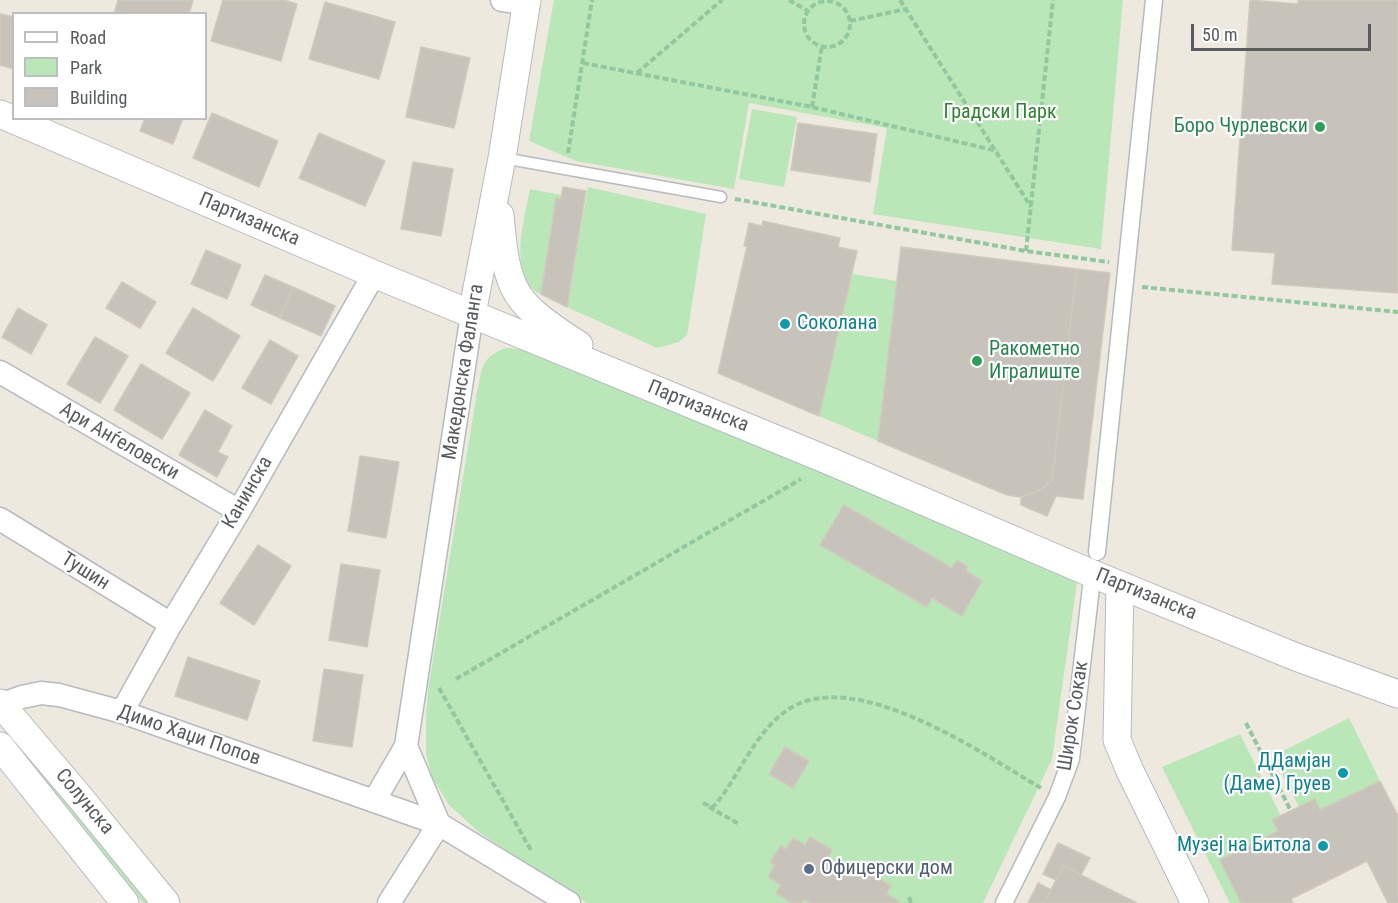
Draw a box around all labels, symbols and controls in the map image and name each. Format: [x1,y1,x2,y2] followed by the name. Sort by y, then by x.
[12,12,207,120] legend
[1194,12,1374,50] scale bar
[1202,24,1237,45] text: 50 m
[70,27,106,48] text: Road
[70,57,102,78] text: Park
[70,87,127,108] text: Building
[943,101,1057,125] park label: Градски Парк
[1174,115,1308,139] place label: Боро Чурлевски
[1313,120,1327,134] marker: Боро Чурлевски
[195,188,303,252] street label: Партизанска
[438,282,490,462] street label: Македонска Фаланга
[797,312,877,336] place label: Соколана
[778,317,792,331] marker: Соколана
[989,338,1080,385] place label: Ракометно Игралиште
[970,354,984,368] marker: Ракометно Игралиште
[644,376,752,438] street label: Партизанска
[55,398,183,486] street label: Ари Анѓеловски
[218,452,278,534] street label: Канинска
[56,548,114,596] street label: Тушин
[1092,564,1200,626] street label: Партизанска
[1053,659,1095,773] street label: Широк Сокак
[115,700,263,772] street label: Димо Хаџи Попов
[1224,750,1331,797] place label: ДДамјан (Даме) Груев
[50,764,118,840] street label: Солунска
[1336,766,1350,780] marker: ДДамјан (Даме) Груев
[1177,834,1311,858] place label: Музеј на Битола
[1316,839,1330,853] marker: Музеј на Битола
[821,857,953,881] place label: Офицерски дом
[802,862,816,876] marker: Офицерски дом

